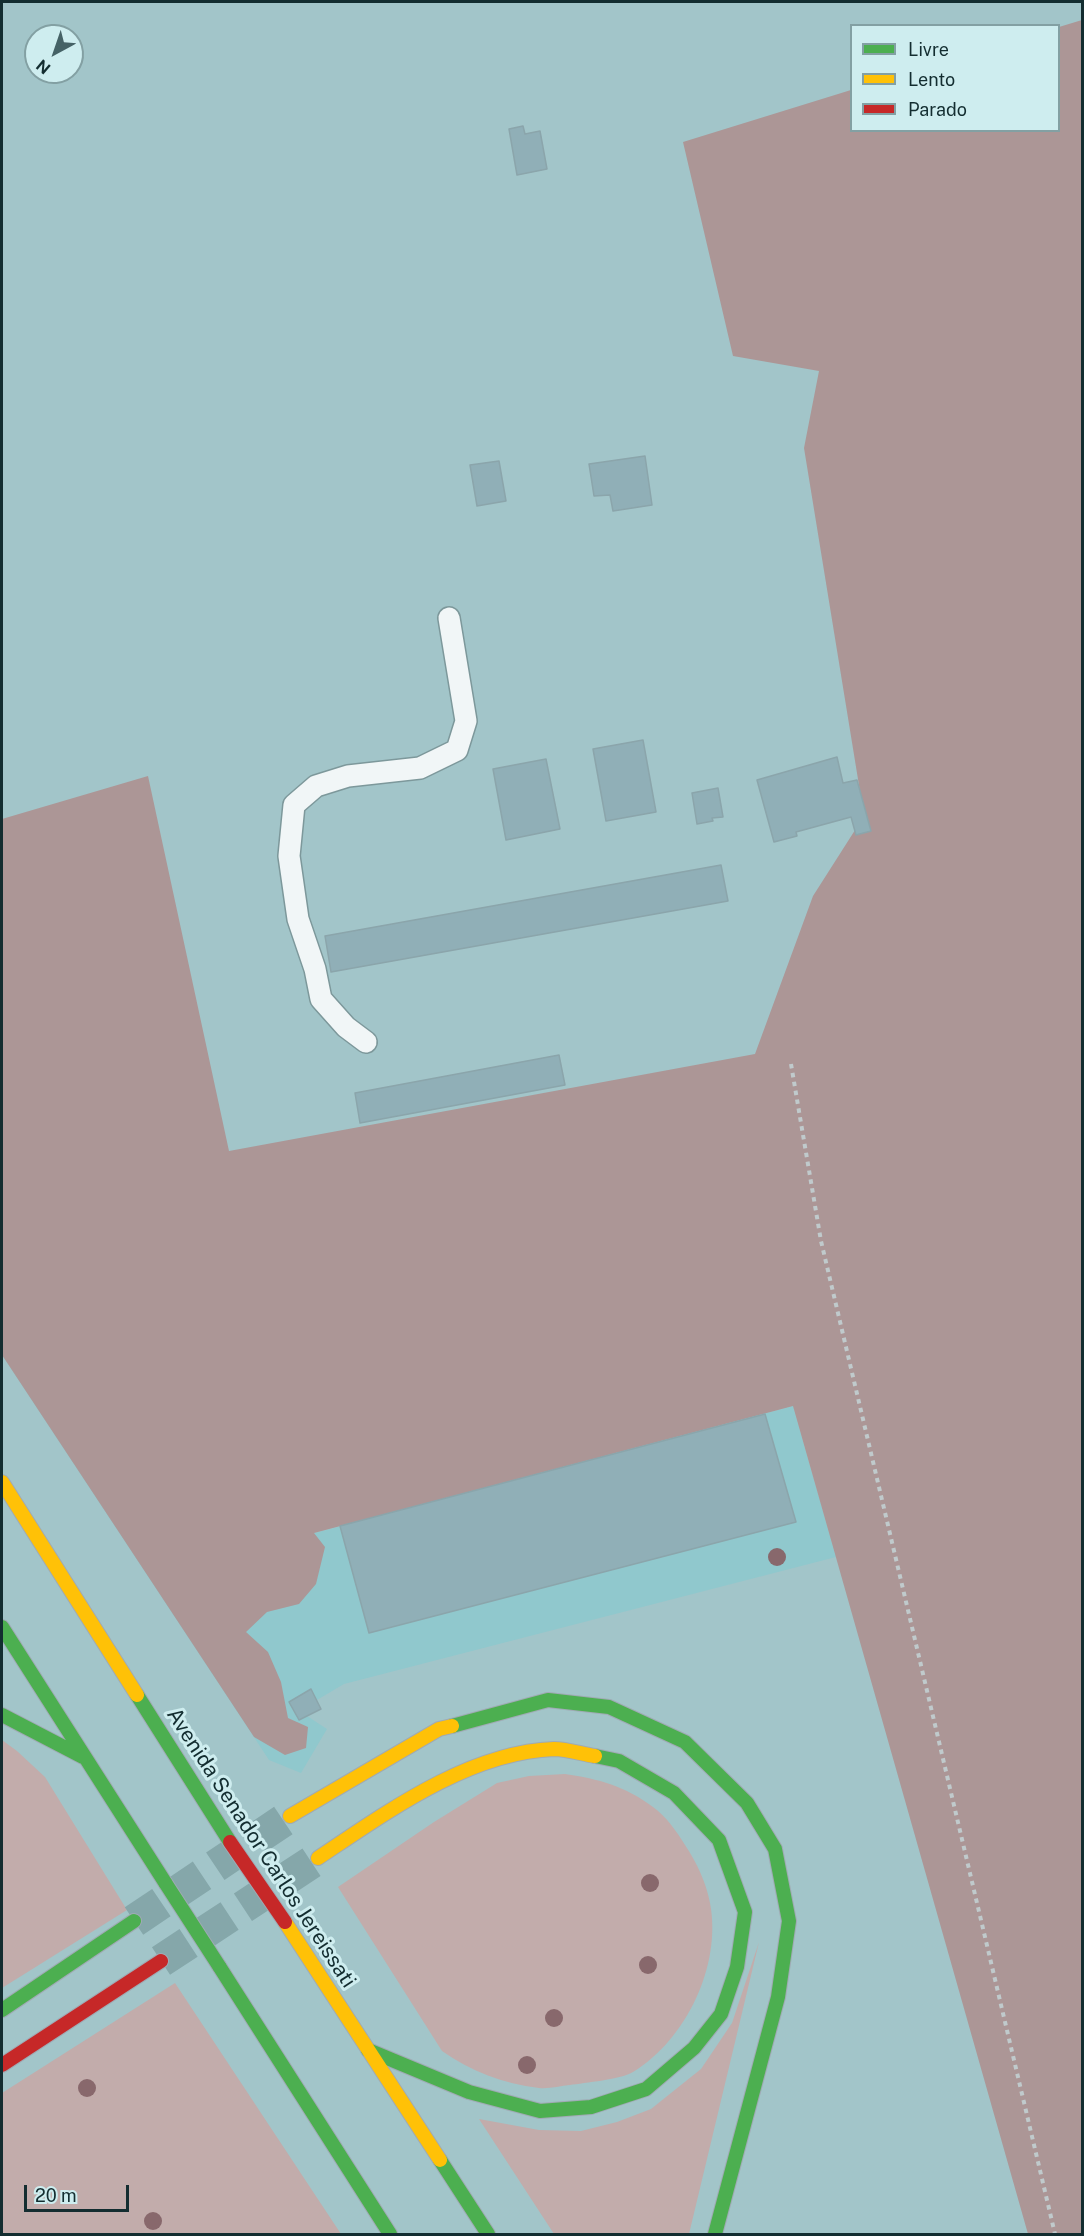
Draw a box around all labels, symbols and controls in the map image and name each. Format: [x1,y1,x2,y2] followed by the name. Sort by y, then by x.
[24,24,84,84] north arrow
[850,24,1060,132] legend
[908,39,949,60] text: Livre
[32,55,54,78] text: N
[908,69,955,90] text: Lento
[908,99,967,120] text: Parado
[161,1703,361,1993] street label: Avenida Senador Carlos Jereissati
[27,2173,132,2211] scale bar
[35,2185,77,2206] text: 20 m

